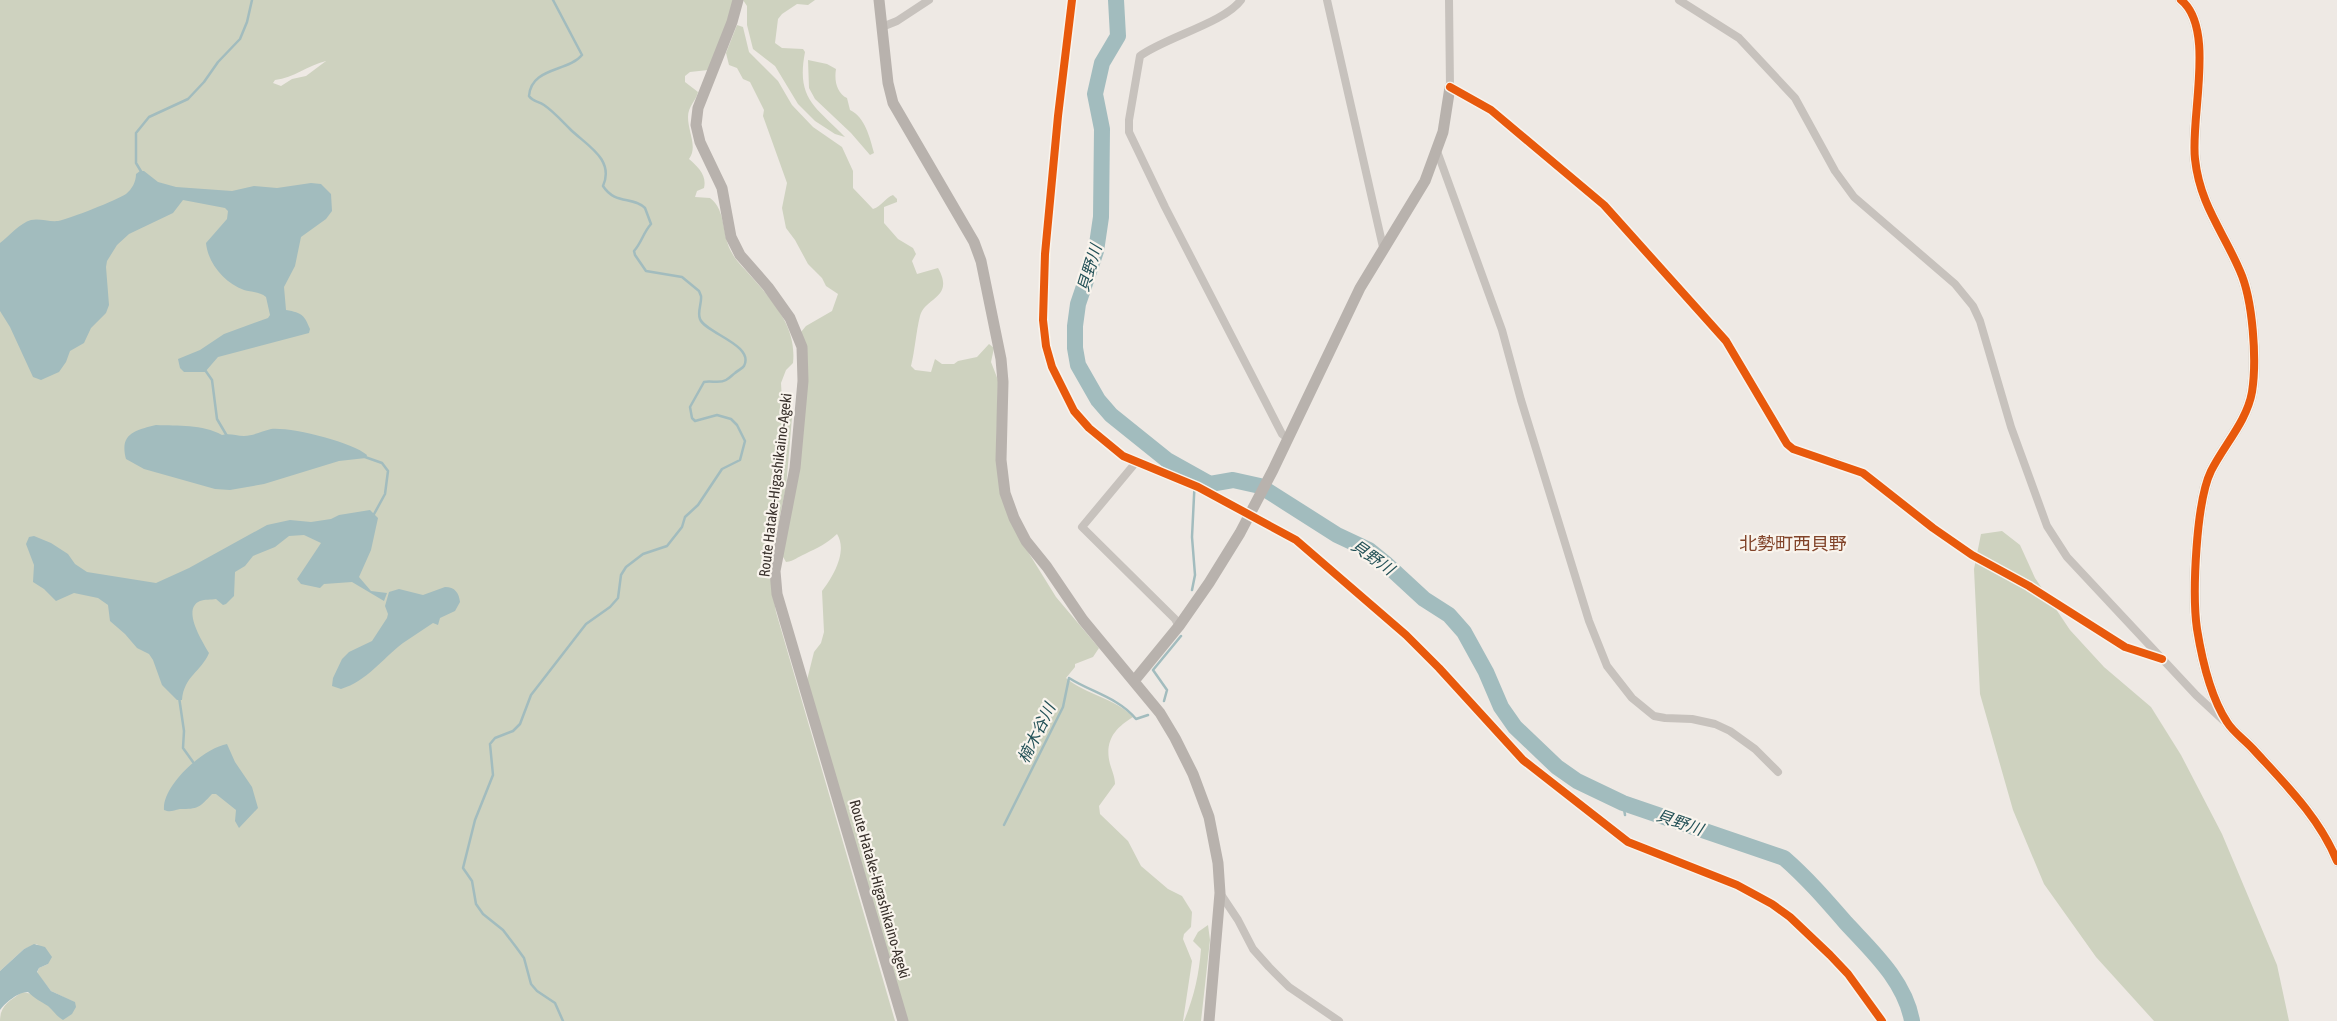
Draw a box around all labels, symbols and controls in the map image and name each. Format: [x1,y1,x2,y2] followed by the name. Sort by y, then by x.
[1073,241,1105,294] water label: 貝野川
[755,392,795,578] street label: Route Hatake-Higashikaino-Ageki
[1739,533,1847,554] district label: 北勢町西貝野
[1348,536,1399,579] water label: 貝野川
[1014,699,1059,766] water label: 楠木谷川
[846,798,914,980] street label: Route Hatake-Higashikaino-Ageki
[1654,806,1708,839] water label: 貝野川

